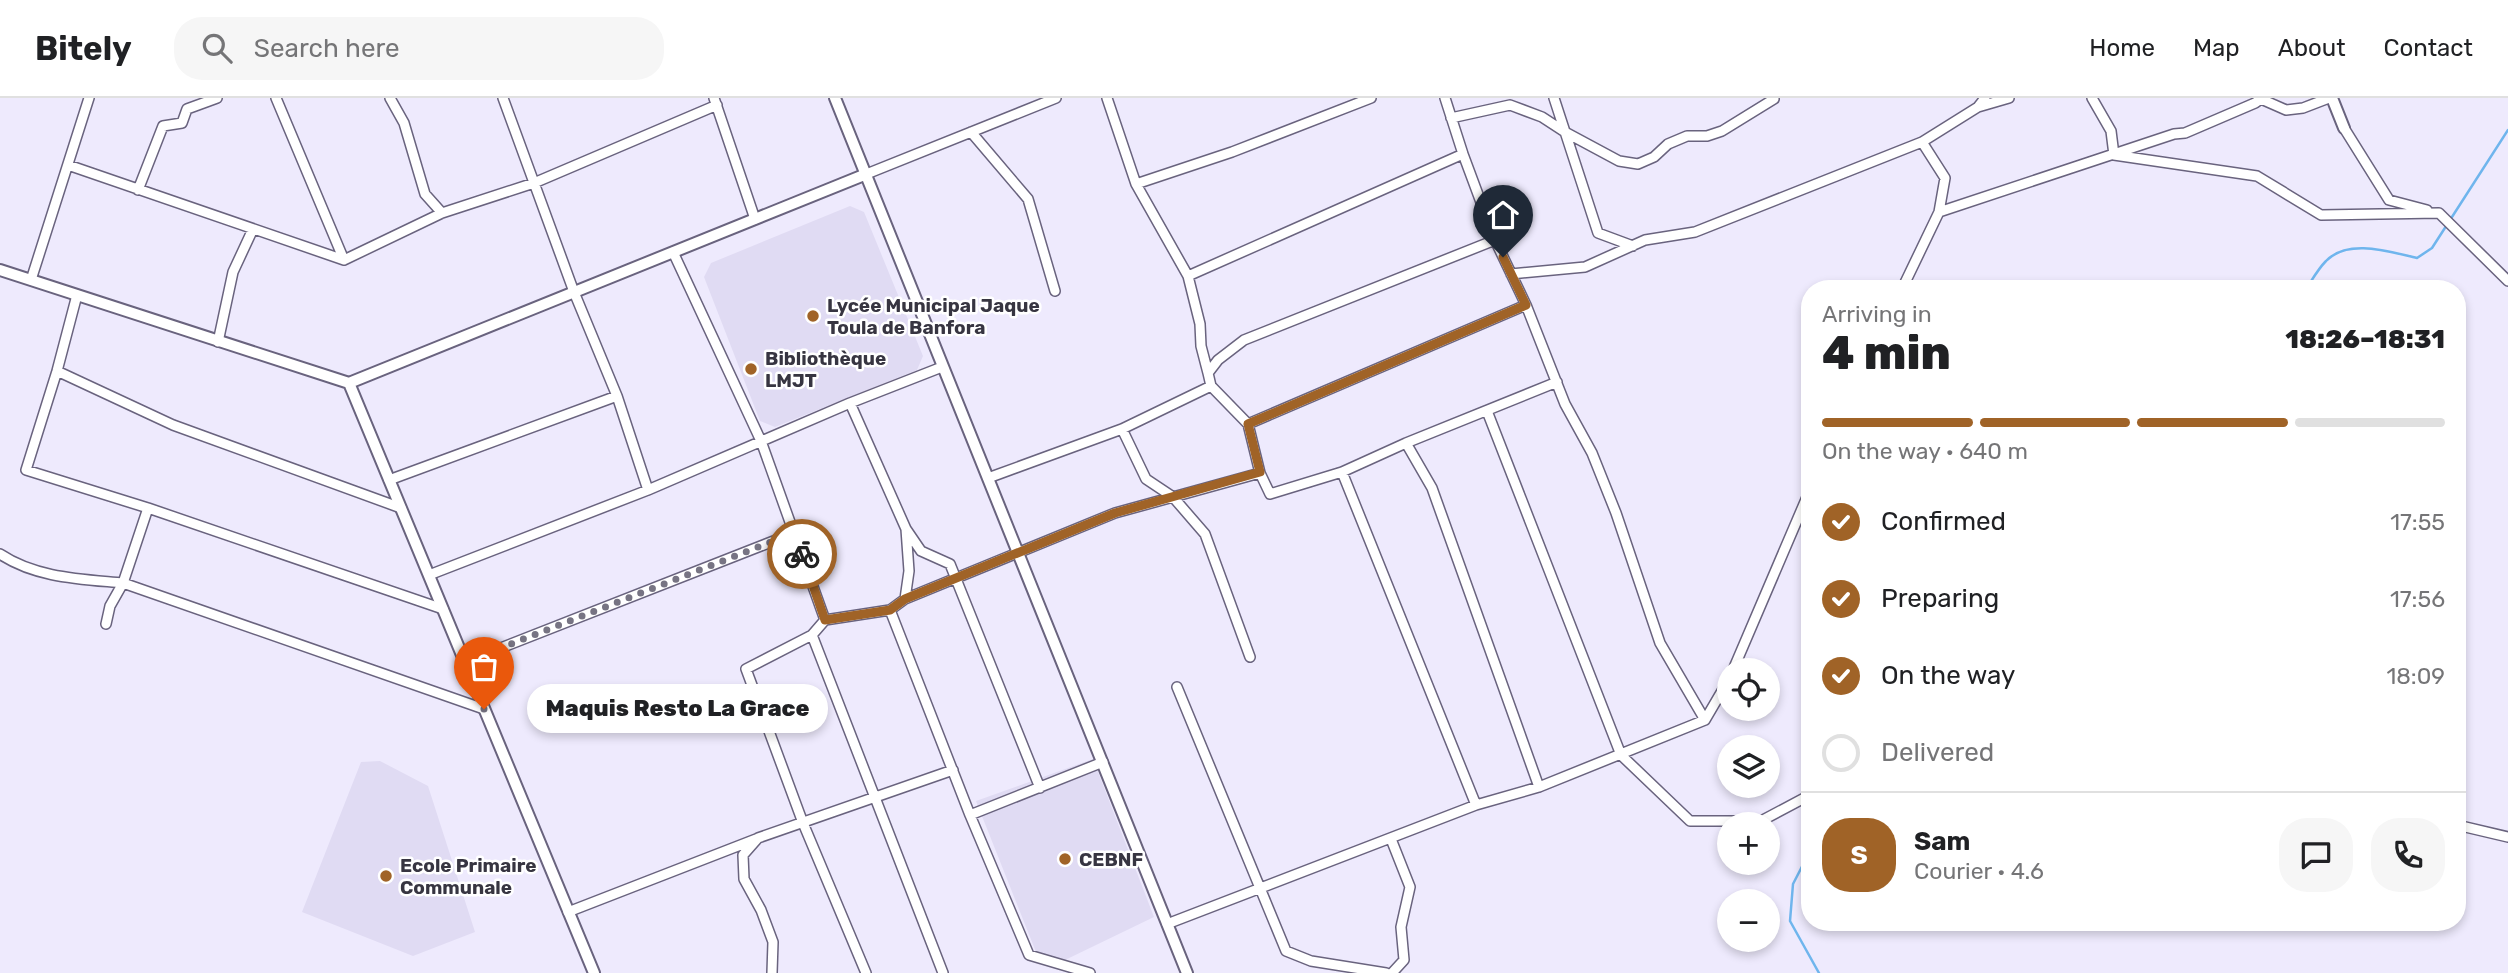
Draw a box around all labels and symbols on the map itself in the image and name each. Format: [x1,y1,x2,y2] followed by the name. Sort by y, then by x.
[1473,185,1533,257] pin
[827,294,1040,339] place label: Lycée Municipal Jaque Toula de Banfora
[805,308,821,324] marker: Lycée Municipal Jaque Toula de Banfora
[765,347,886,392] place label: Bibliothèque LMJT
[743,361,759,377] marker: Bibliothèque LMJT
[767,519,837,589] courier
[454,637,514,709] pin
[526,684,827,734] callout: Maquis Resto La Grace
[1079,848,1144,871] place label: CEBNF
[1057,851,1073,867] marker: CEBNF
[400,854,536,899] place label: Ecole Primaire Communale
[378,868,394,884] marker: Ecole Primaire Communale

